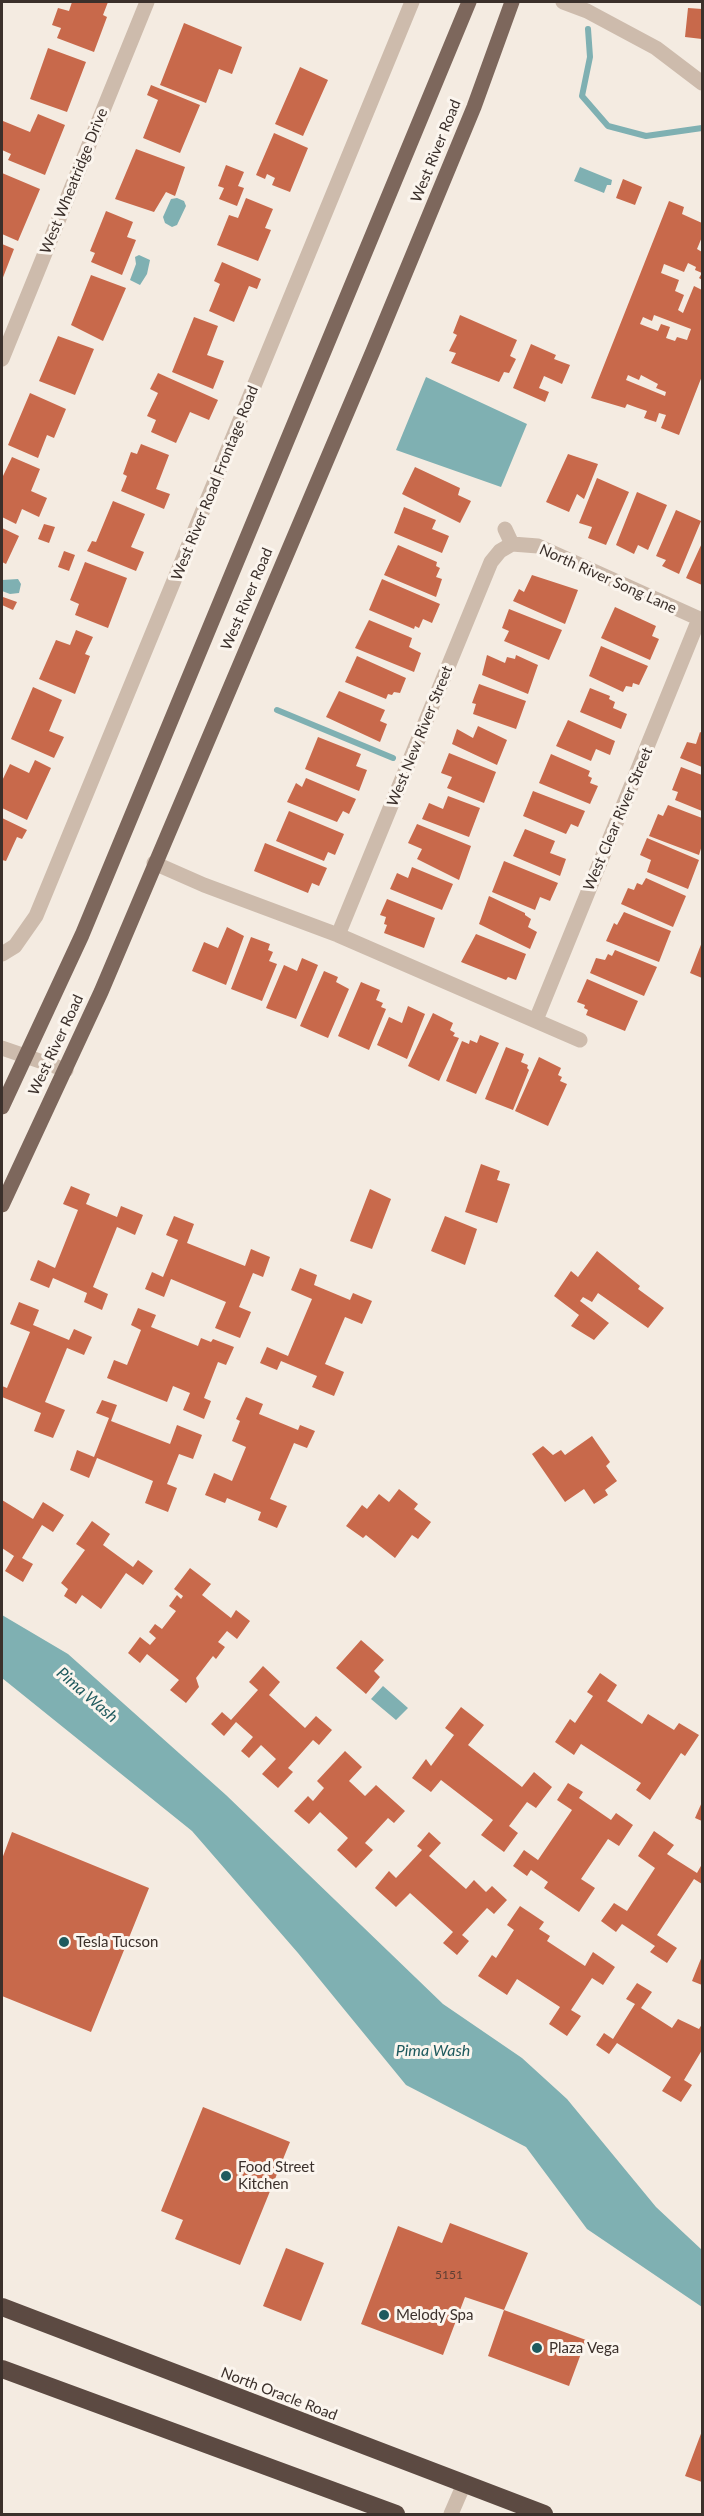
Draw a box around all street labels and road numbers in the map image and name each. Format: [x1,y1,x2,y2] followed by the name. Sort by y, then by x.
[407,97,465,205] street label: West River Road
[37,106,111,256] street label: West Wheatridge Drive
[168,383,262,583] street label: West River Road Frontage Road
[537,541,679,617] street label: North River Song Lane
[217,545,277,653] street label: West River Road
[384,663,456,809] street label: West New River Street
[580,745,656,893] street label: West Clear River Street
[25,992,87,1098] street label: West River Road
[218,2364,340,2424] street label: North Oracle Road

